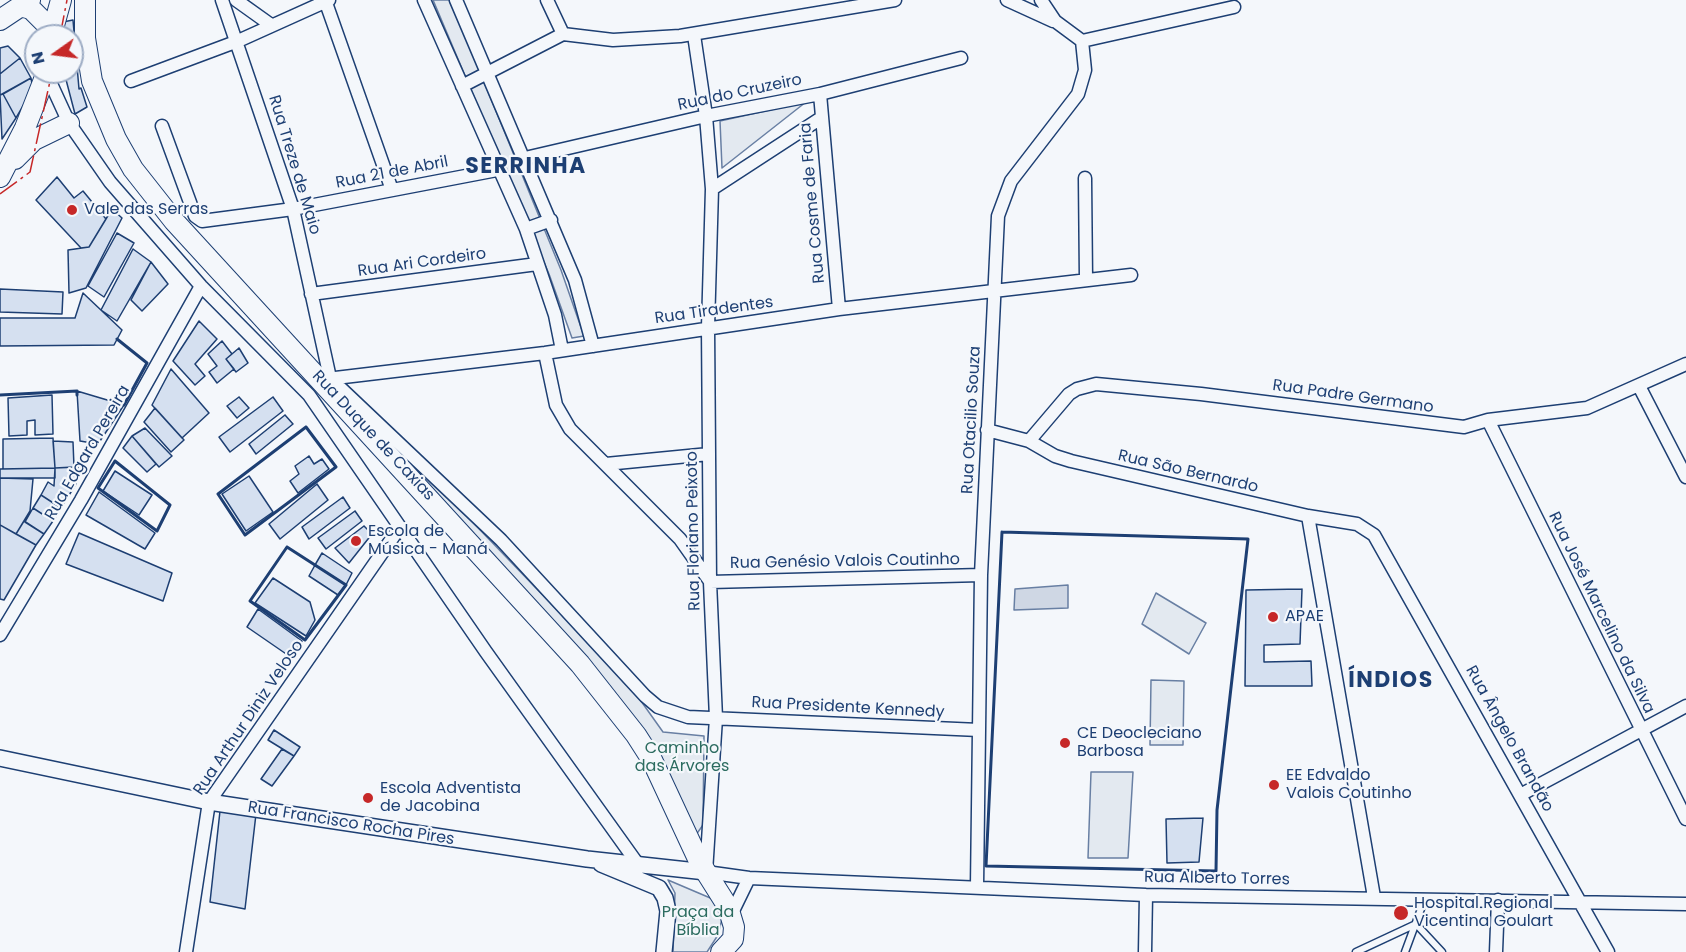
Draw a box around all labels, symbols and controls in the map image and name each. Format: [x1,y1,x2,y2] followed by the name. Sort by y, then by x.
[24,24,84,84] north arrow
[25,49,51,67] text: N
[676,70,804,116] street label: Rua do Cruzeiro
[264,93,324,237] street label: Rua Treze de Maio
[796,122,830,284] street label: Rua Cosme de Faria
[334,153,450,193] street label: Rua 21 de Abril
[465,154,587,180] district label: SERRINHA
[84,200,208,220] place label: Vale das Serras
[65,203,79,217] marker: Vale das Serras
[357,244,487,282] street label: Rua Ari Cordeiro
[653,293,775,329] street label: Rua Tiradentes
[959,345,985,495] street label: Rua Otacilio Souza
[308,367,438,505] street label: Rua Duque de Caxias
[1271,376,1435,418] street label: Rua Padre Germano
[42,382,134,524] street label: Rua Edgard Pereira
[1116,446,1260,498] street label: Rua São Bernardo
[683,451,705,611] street label: Rua Floriano Peixoto
[1544,509,1658,717] street label: Rua José Marcelino da Silva
[368,522,488,560] place label: Escola de Música - Maná
[349,534,363,548] marker: Escola de Música - Maná
[730,550,960,574] street label: Rua Genésio Valois Coutinho
[1285,607,1324,627] place label: APAE
[1266,610,1280,624] marker: APAE
[190,637,308,799] street label: Rua Arthur Diniz Veloso
[1461,663,1557,815] street label: Rua Ângelo Brandão
[1348,668,1434,694] district label: ÍNDIOS
[751,693,945,723] street label: Rua Presidente Kennedy
[1077,724,1202,762] place label: CE Deocleciano Barbosa
[1058,736,1072,750] marker: CE Deocleciano Barbosa
[635,739,729,777] park label: Caminho das Árvores
[1286,766,1412,804] place label: EE Edvaldo Valois Coutinho
[1267,778,1281,792] marker: EE Edvaldo Valois Coutinho
[380,779,521,817] place label: Escola Adventista de Jacobina
[361,791,375,805] marker: Escola Adventista de Jacobina
[246,798,456,850] street label: Rua Francisco Rocha Pires
[1144,868,1290,890] street label: Rua Alberto Torres
[1414,894,1553,932] place label: Hospital Regional Vicentina Goulart
[662,903,734,941] park label: Praça da Bíblia
[1392,904,1410,922] marker: Hospital Regional Vicentina Goulart

